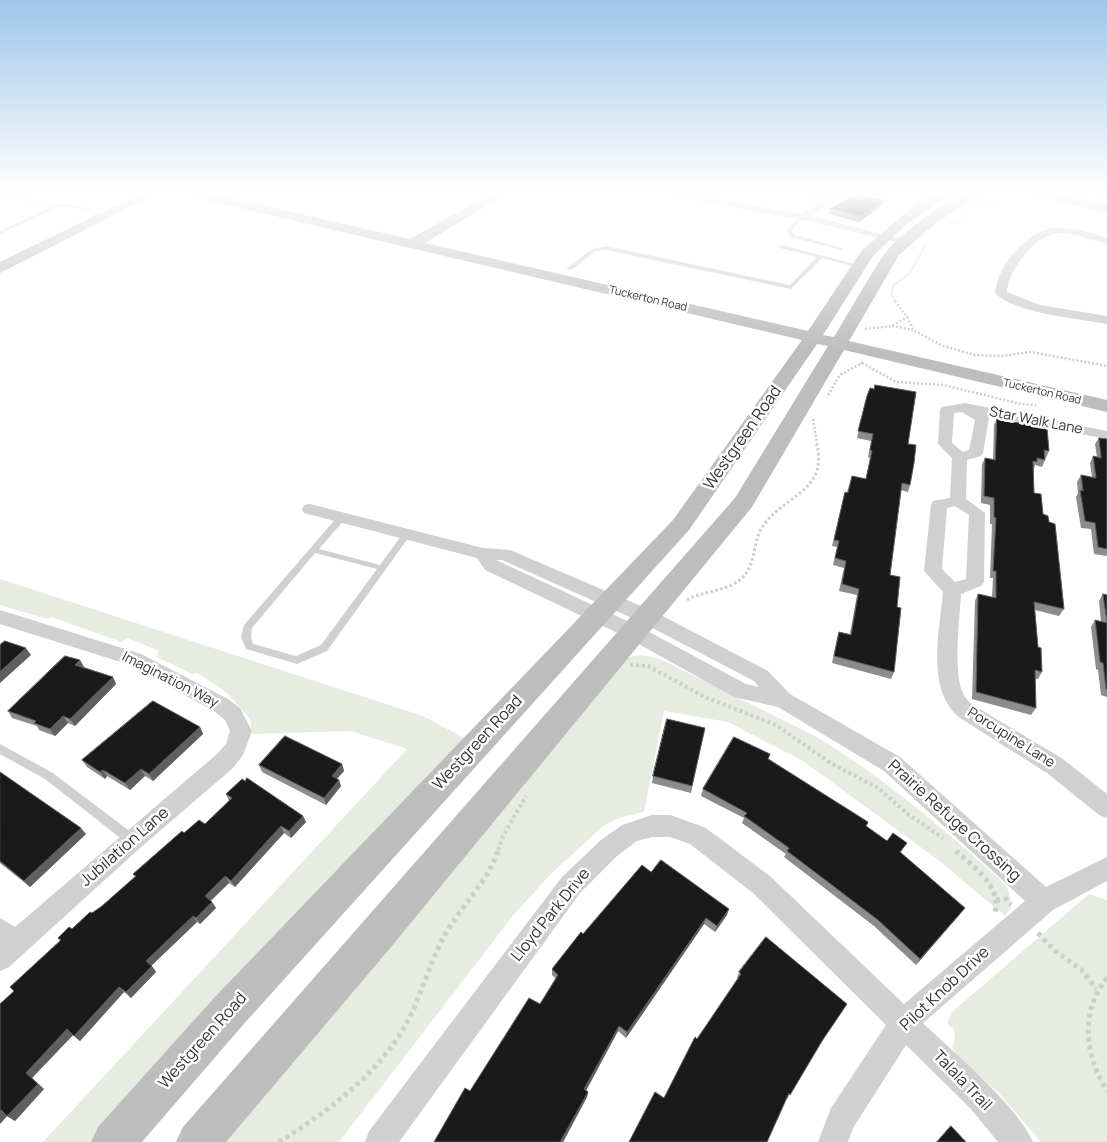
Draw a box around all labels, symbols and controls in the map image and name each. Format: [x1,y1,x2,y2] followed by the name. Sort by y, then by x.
[608,284,688,314] street label: Tuckerton Road
[1002,377,1082,407] street label: Tuckerton Road
[700,382,786,494] street label: Westgreen Road
[988,404,1084,438] street label: Star Walk Lane
[119,648,221,712] street label: Imagination Way
[429,692,527,794] street label: Westgreen Road
[964,704,1058,772] street label: Porcupine Lane
[884,756,1024,886] street label: Prairie Refuge Crossing
[77,803,173,891] street label: Jubilation Lane
[508,865,594,965] street label: Lloyd Park Drive
[897,943,993,1035] street label: Pilot Knob Drive
[155,989,251,1093] street label: Westgreen Road
[929,1047,995,1115] street label: Talala Trail

